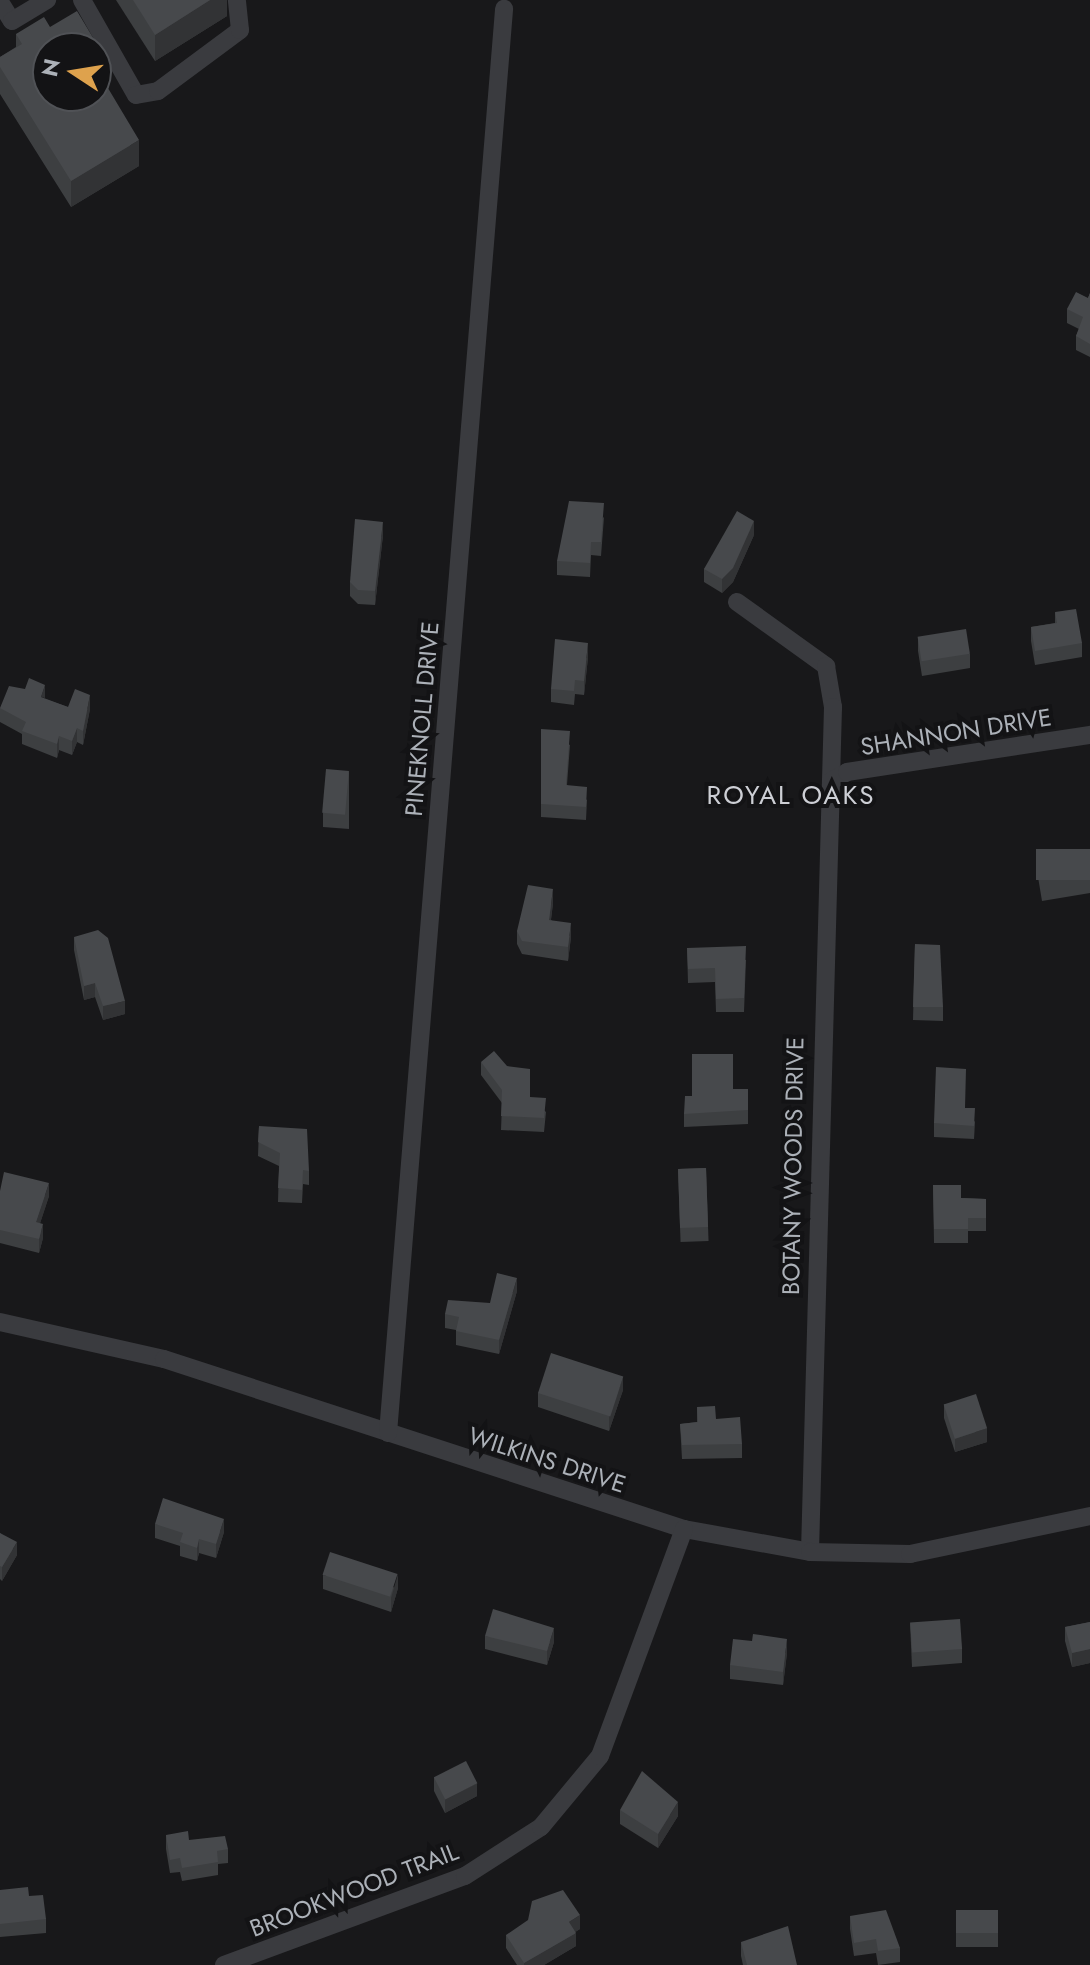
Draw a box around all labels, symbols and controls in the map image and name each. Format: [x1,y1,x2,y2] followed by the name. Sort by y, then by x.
[32,32,112,112] north arrow
[33,56,68,79] text: N
[399,620,445,818] street label: PINEKNOLL DRIVE
[859,703,1053,761] street label: SHANNON DRIVE
[707,780,875,812] district label: ROYAL OAKS
[776,1037,810,1295] street label: BOTANY WOODS DRIVE
[465,1421,629,1499] street label: WILKINS DRIVE
[246,1837,462,1943] street label: BROOKWOOD TRAIL

